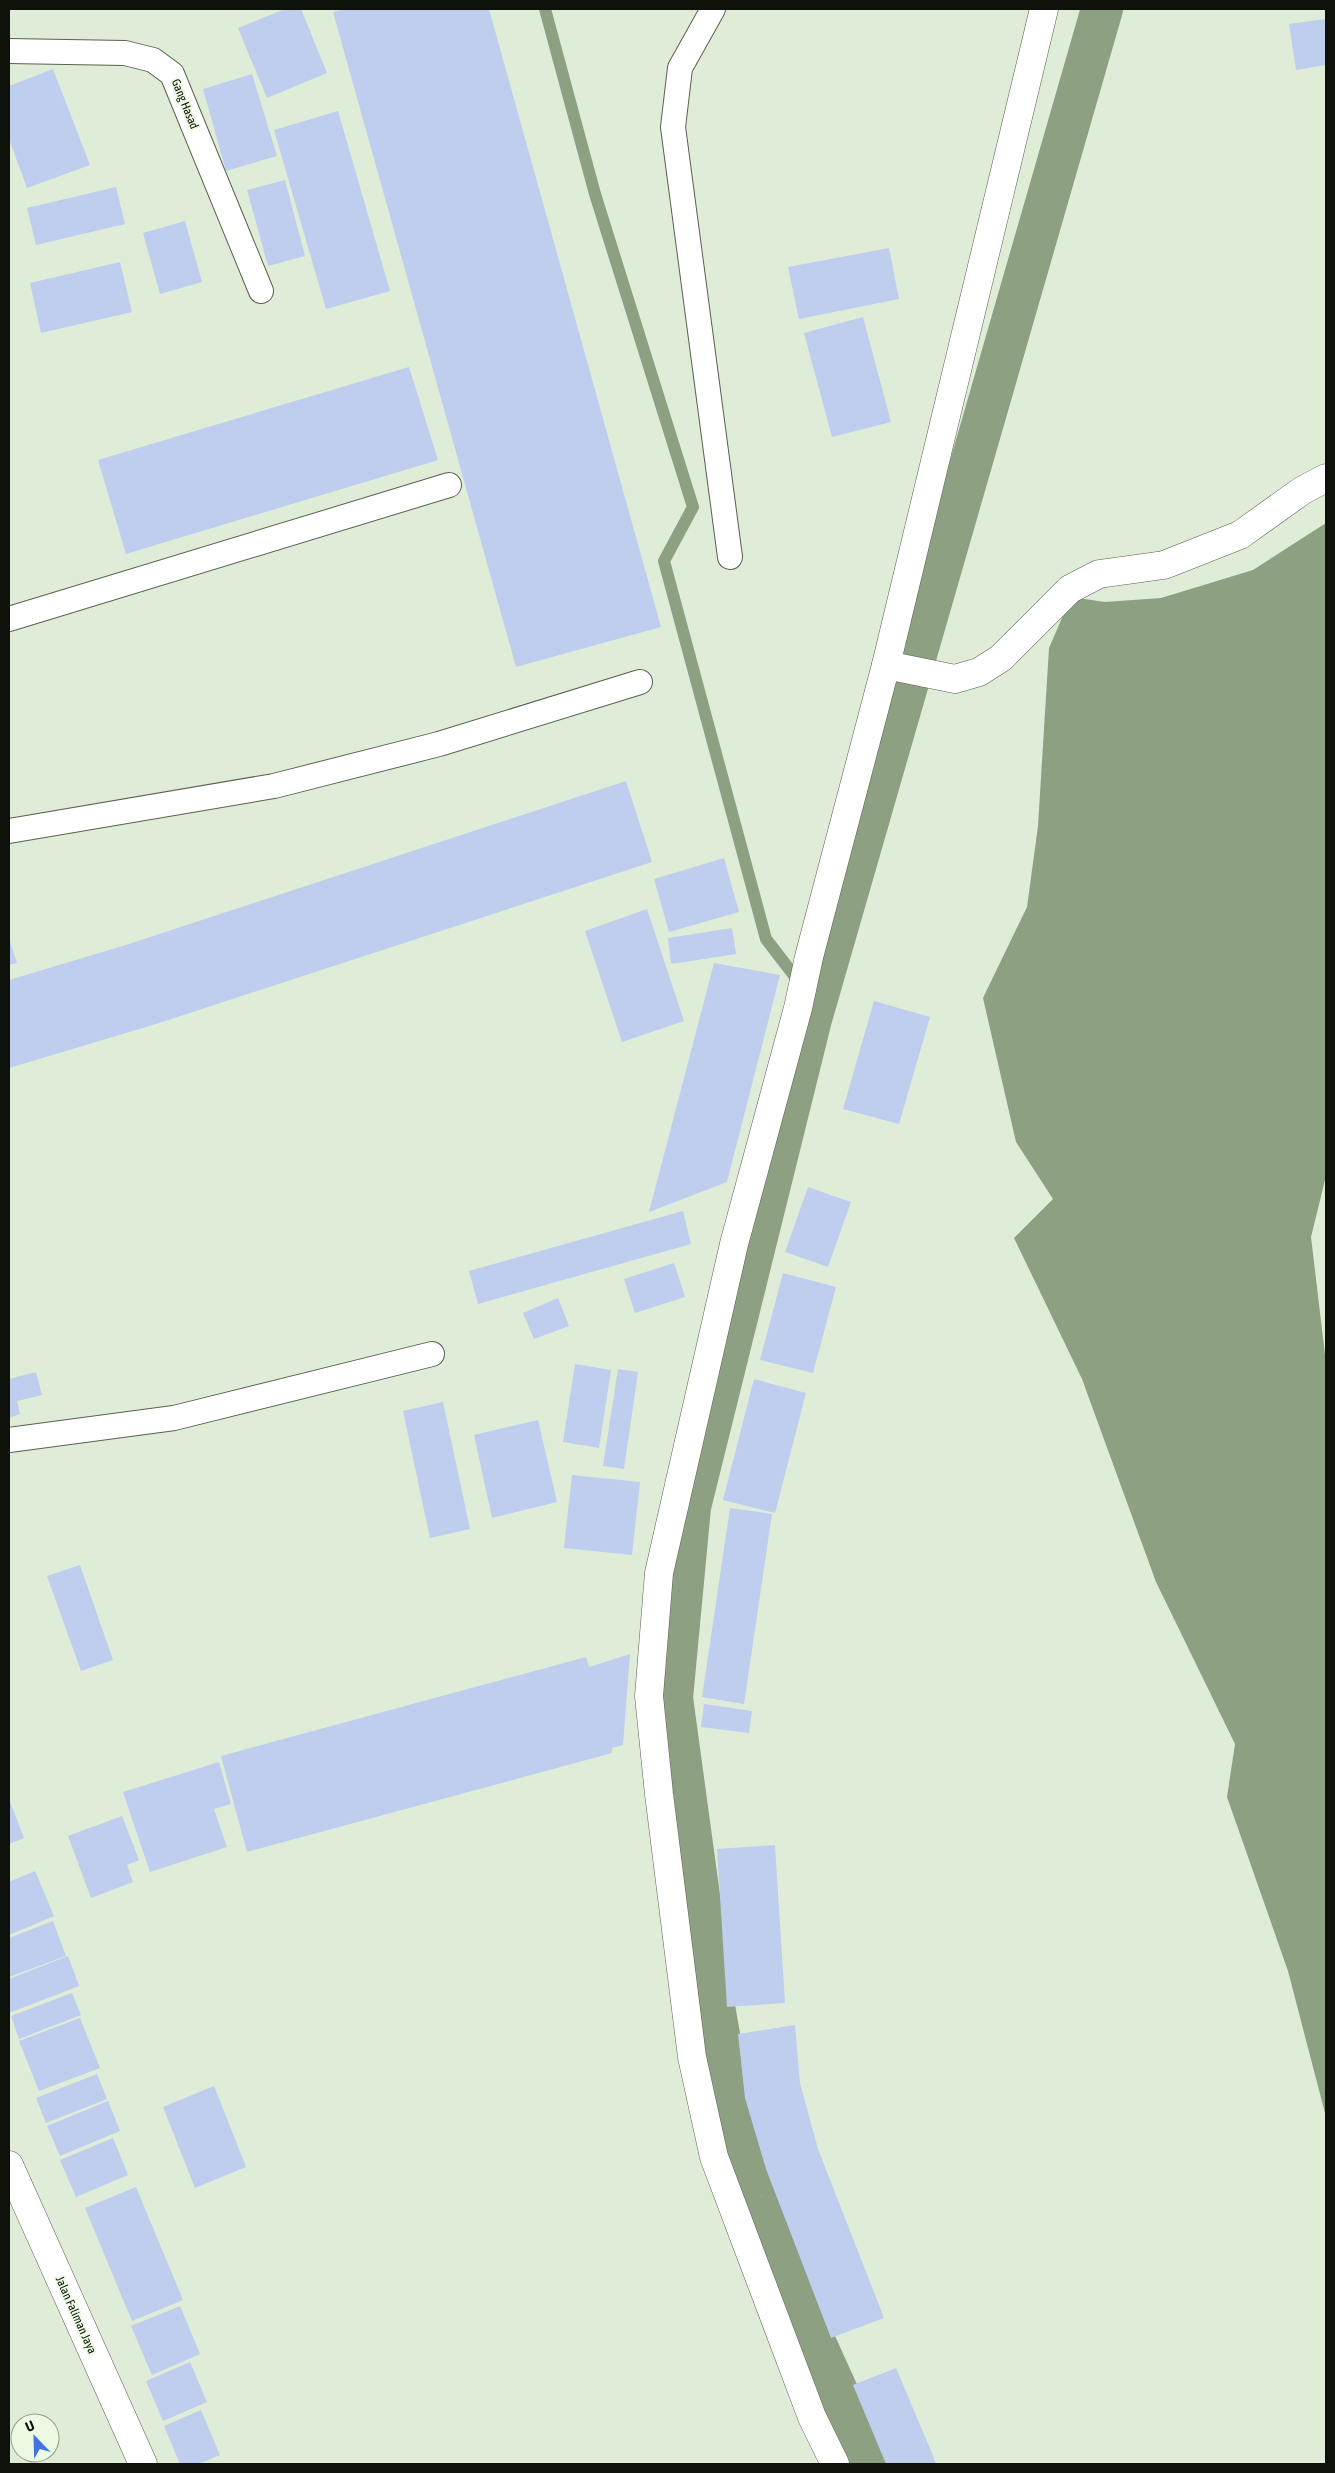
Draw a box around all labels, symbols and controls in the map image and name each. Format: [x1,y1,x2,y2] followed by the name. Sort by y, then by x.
[169,77,201,131] street label: Gang Hasad
[53,2274,99,2356] street label: Jalan Faliman Jaya
[10,2413,60,2463] north arrow
[23,2417,37,2435] text: U

